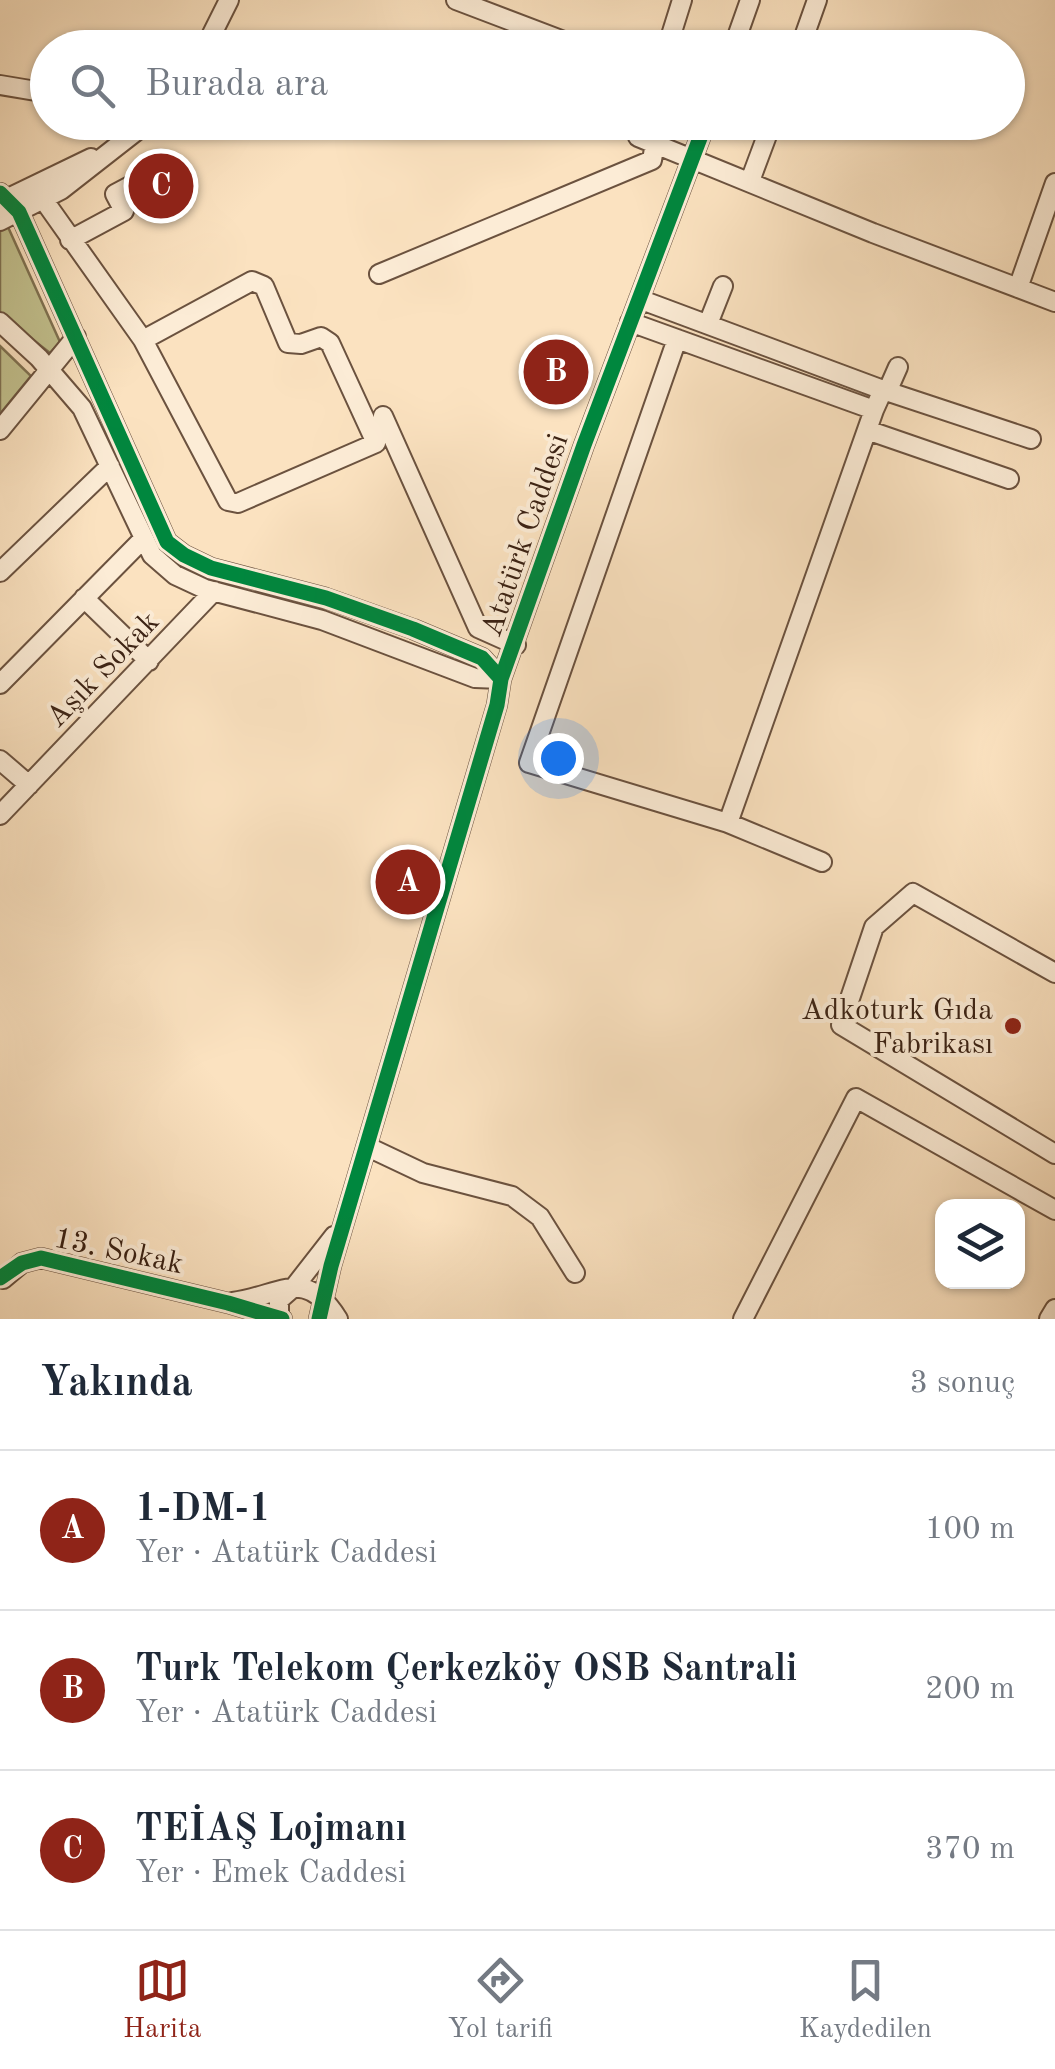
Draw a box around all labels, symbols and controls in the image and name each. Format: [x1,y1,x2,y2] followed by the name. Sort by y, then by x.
[30,30,1025,140] search box
[65,58,120,113] icon: search
[145,66,328,104] text: Burada ara
[128,148,194,224] pin: C
[524,334,588,410] pin: B
[477,430,575,641] street label: Atatürk Caddesi
[41,607,165,734] street label: Aşık Sokak
[533,733,584,784] your location
[376,844,440,920] pin: A
[801,996,993,1060] place label: Adkoturk Gıda Fabrikası
[1002,1015,1024,1037] marker: Adkoturk Gıda Fabrikası
[935,1199,1025,1289] map controls
[935,1199,1025,1289] button: layers
[51,1224,186,1280] street label: 13. Sokak
[40,1363,193,1405] text: Yakında
[909,1368,1015,1400] text: 3 sonuç
[135,1491,271,1529] text: 1-DM-1
[60,1514,85,1546] text: A
[925,1514,1015,1546] text: 100 m
[135,1538,437,1570] text: Yer · Atatürk Caddesi
[135,1651,797,1689] text: Turk Telekom Çerkezköy OSB Santrali
[61,1674,84,1706] text: B
[925,1674,1015,1706] text: 200 m
[135,1698,437,1730] text: Yer · Atatürk Caddesi
[135,1811,407,1849] text: TEİAŞ Lojmanı
[62,1834,83,1866] text: C
[925,1834,1015,1866] text: 370 m
[135,1858,406,1890] text: Yer · Emek Caddesi
[123,1953,202,2048] tab: Harita
[448,1953,553,2048] tab: Yol tarifi
[799,1953,932,2048] tab: Kaydedilen

